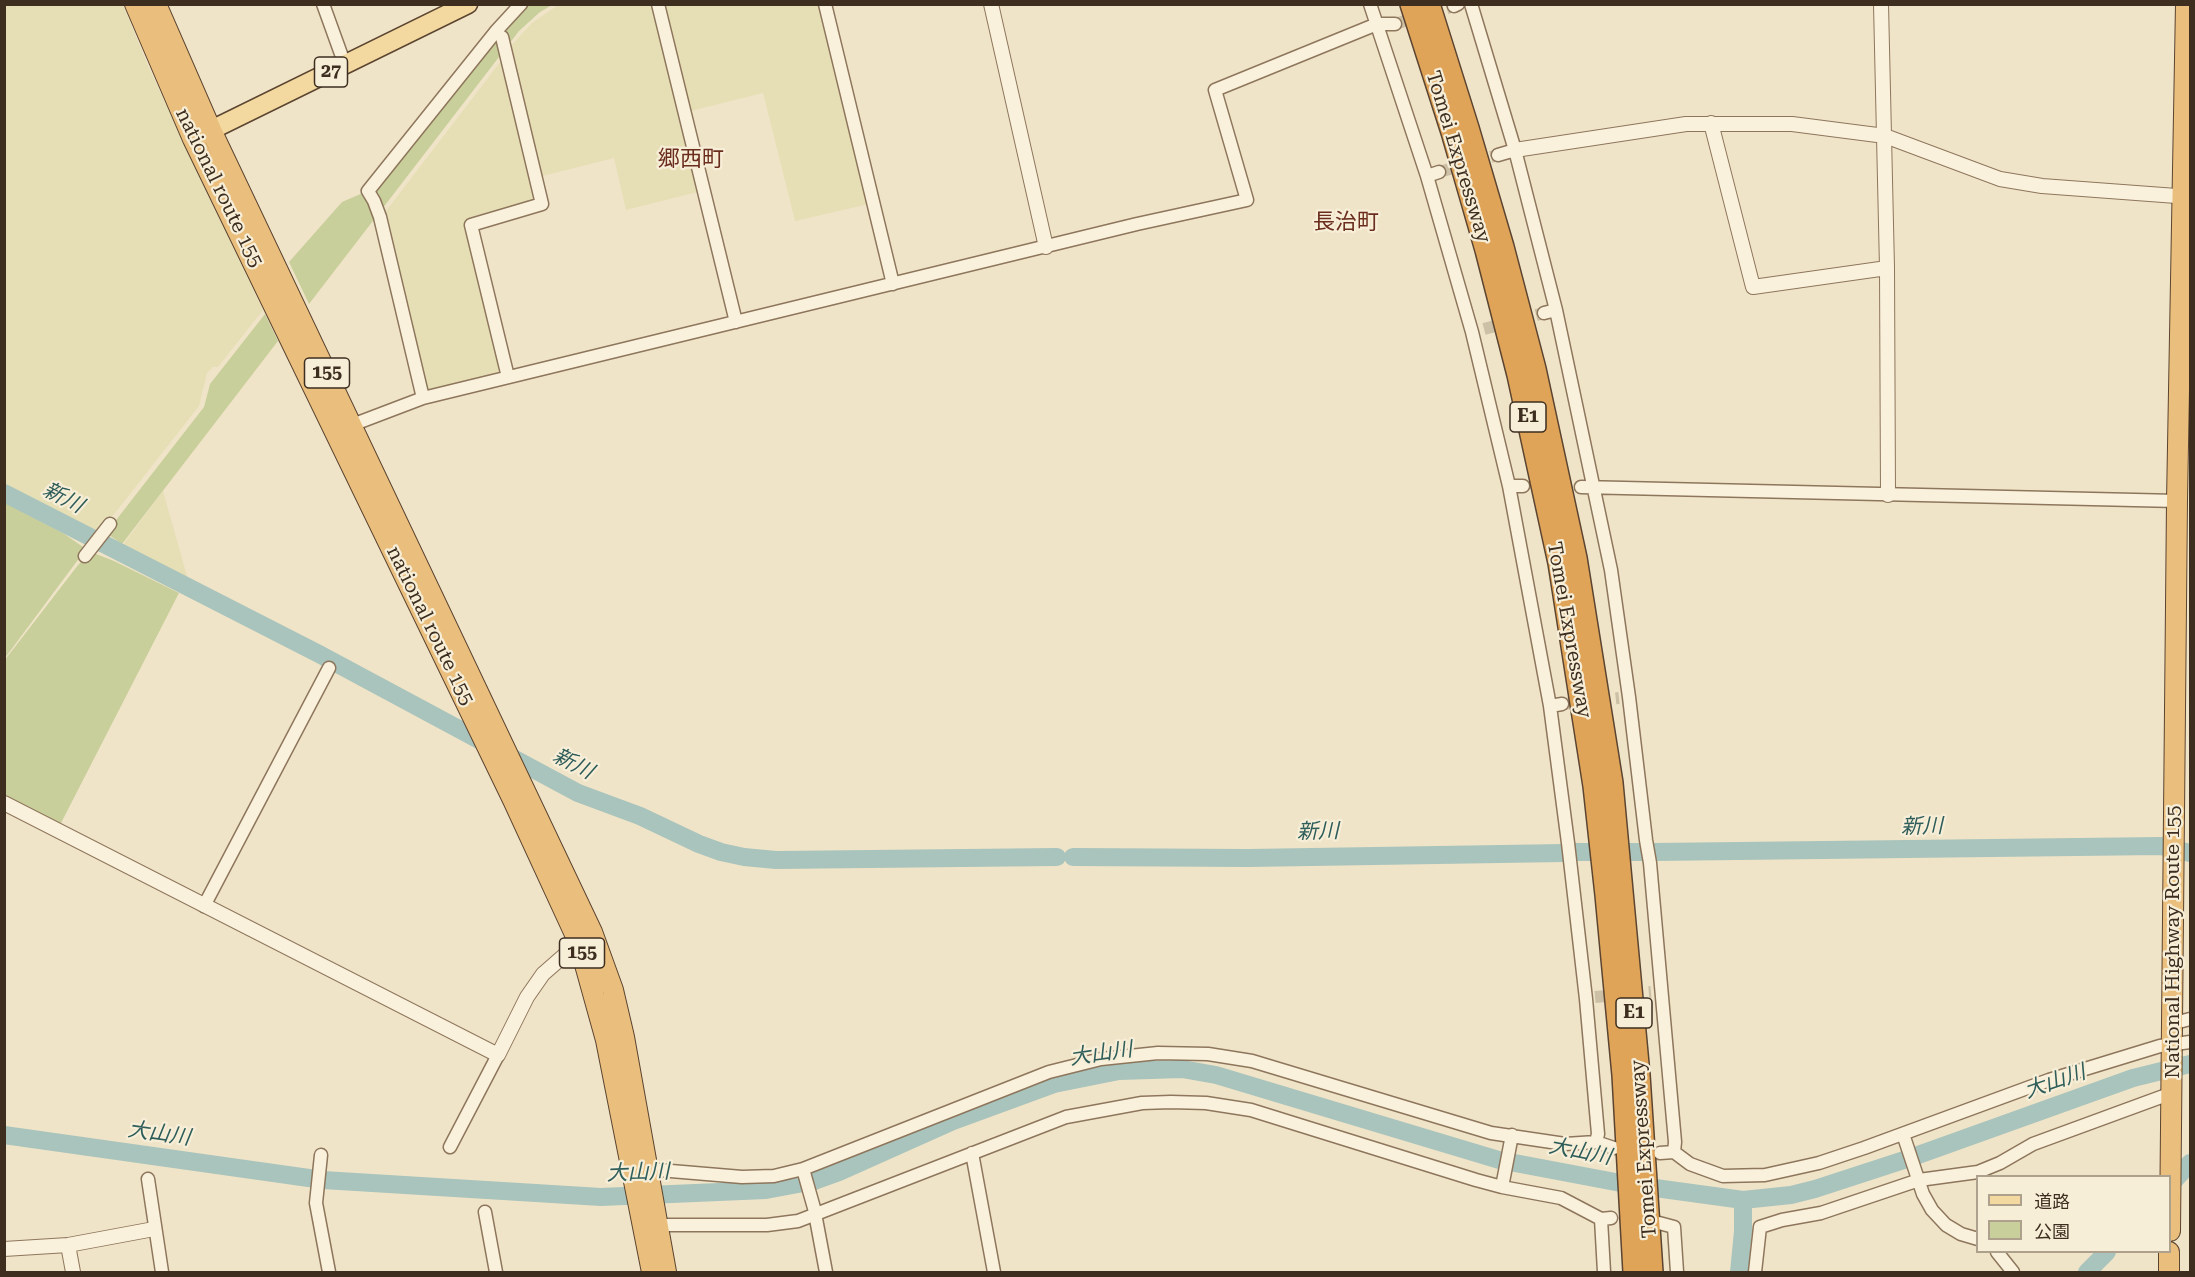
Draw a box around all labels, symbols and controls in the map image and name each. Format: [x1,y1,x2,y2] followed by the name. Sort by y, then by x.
[314,57,348,87] road number: 27
[1420,68,1496,246] street label: Tomei Expressway
[170,104,268,272] street label: national route 155
[658,147,724,173] district label: 郷西町
[1313,210,1379,236] district label: 長治町
[304,358,350,388] road number: 155
[1510,402,1546,432] road number: E1
[39,477,87,519] water label: 新川
[1542,540,1596,720] street label: Tomei Expressway
[381,542,479,710] street label: national route 155
[549,743,597,785] water label: 新川
[2161,805,2185,1079] street label: National Highway Route 155
[1901,814,1943,840] water label: 新川
[1297,819,1339,845] water label: 新川
[560,938,604,968] road number: 155
[1616,998,1652,1028] road number: E1
[1068,1037,1134,1071] water label: 大山川
[1626,1059,1662,1239] street label: Tomei Expressway
[2021,1060,2089,1104] water label: 大山川
[126,1117,192,1151] water label: 大山川
[1547,1134,1613,1170] water label: 大山川
[606,1159,670,1187] water label: 大山川
[1976,1175,2171,1253] legend
[2034,1191,2070,1212] text: 道路
[2034,1221,2070,1242] text: 公園

